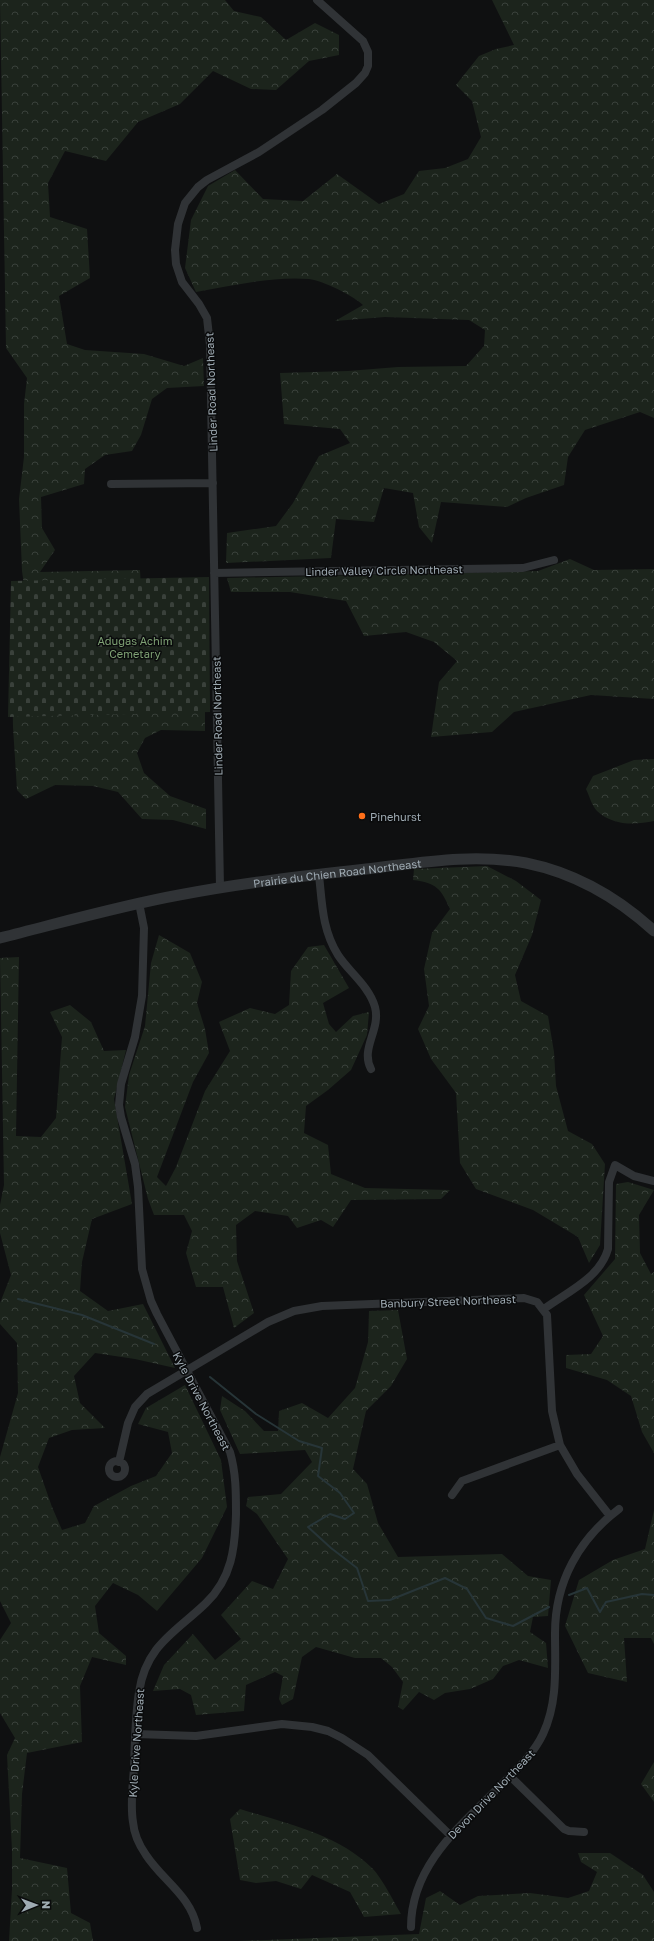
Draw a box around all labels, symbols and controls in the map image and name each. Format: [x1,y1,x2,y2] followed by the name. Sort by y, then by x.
[202,332,220,452] street label: Linder Road Northeast
[305,562,463,578] street label: Linder Valley Circle Northeast
[98,634,172,660] park label: Adugas Achim Cemetary
[209,656,225,776] street label: Linder Road Northeast
[370,810,421,823] place label: Pinehurst
[357,811,367,821] marker: Pinehurst
[252,856,422,889] street label: Prairie du Chien Road Northeast
[380,1292,516,1310] street label: Banbury Street Northeast
[171,1350,233,1452] street label: Kyle Drive Northeast
[126,1688,146,1798] street label: Kyle Drive Northeast
[445,1747,537,1841] street label: Devon Drive Northeast
[16,1885,56,1925] north arrow
[40,1901,53,1909] text: N

